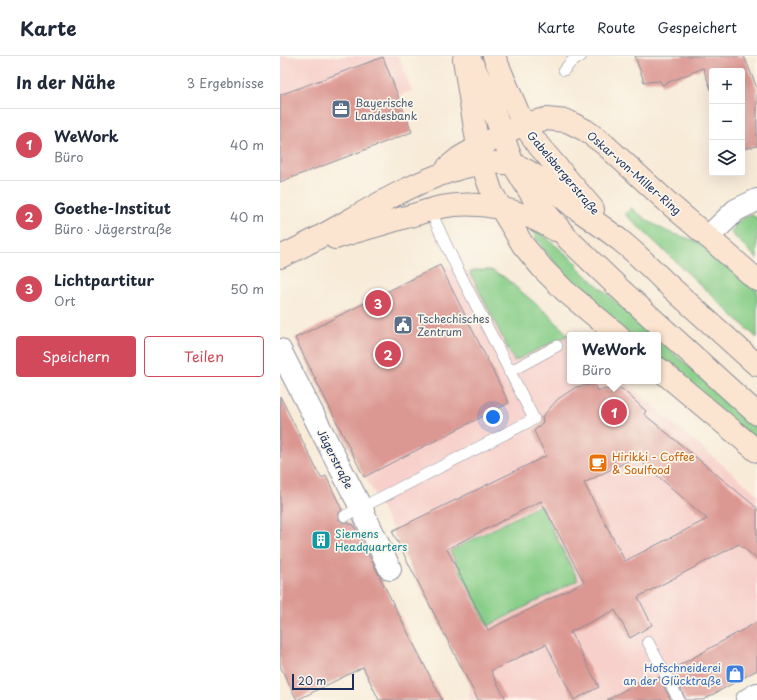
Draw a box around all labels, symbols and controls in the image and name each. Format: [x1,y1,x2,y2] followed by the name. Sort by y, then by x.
[20,14,77,42] text: Karte
[537,17,575,38] text: Karte
[597,17,635,38] text: Route
[657,17,737,38] text: Gespeichert
[709,68,745,176] map controls
[709,68,745,104] button: +
[16,69,115,95] text: In der Nähe
[187,73,264,92] text: 3 Ergebnisse
[355,94,418,124] place label: Bayerische Landesbank
[330,98,352,120] office icon: Bayerische Landesbank
[709,104,745,140] button: −
[54,124,119,147] text: WeWork
[523,127,604,218] street label: Gabelsbergerstraße
[583,127,685,218] street label: Oskar-von-Miller-Ring
[26,135,32,154] text: 1
[230,135,264,154] text: 40 m
[709,140,745,176] button: layers
[54,147,83,166] text: Büro
[54,196,171,219] text: Goethe-Institut
[24,207,34,226] text: 2
[230,207,264,226] text: 40 m
[54,219,172,238] text: Büro · Jägerstraße
[54,268,154,291] text: Lichtpartitur
[25,279,33,298] text: 3
[230,279,264,298] text: 50 m
[365,288,391,318] pin: 3
[54,291,76,310] text: Ort
[417,310,490,340] place label: Tschechisches Zentrum
[392,314,414,336] public building icon: Tschechisches Zentrum
[567,332,661,384] popup
[16,336,136,377] button: Speichern
[144,336,264,377] button: Teilen
[582,337,646,360] text: WeWork
[375,339,401,369] pin: 2
[582,360,611,379] text: Büro
[601,397,627,427] pin: 1
[483,407,503,427] your location
[313,426,358,492] street label: Jägerstraße
[612,448,695,478] place label: Hirikki - Coffee & Soulfood
[587,452,609,474] cafe icon: Hirikki - Coffee & Soulfood
[335,525,407,555] place label: Siemens Headquarters
[310,529,332,551] building icon: Siemens Headquarters
[623,659,721,689] place label: Hofschneiderei an der Glücktraße
[724,663,746,685] shop icon: Hofschneiderei an der Glücktraße
[292,672,354,691] scale bar
[298,672,326,689] text: 20 m

